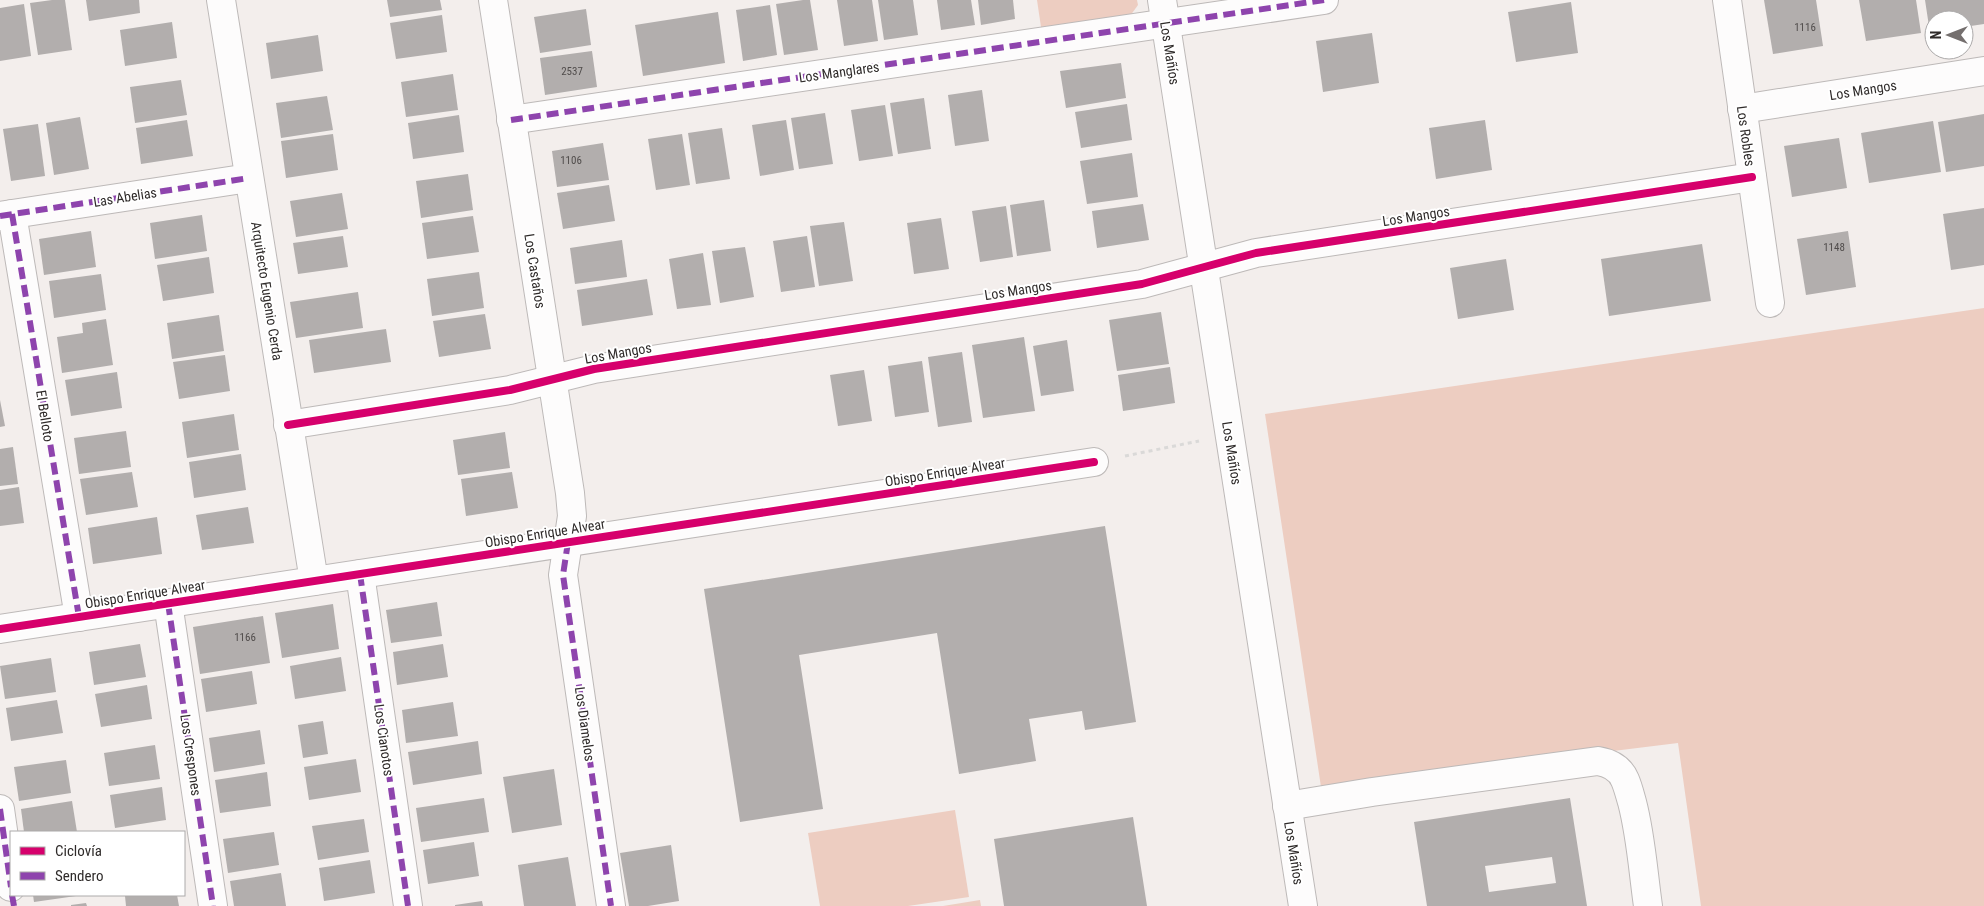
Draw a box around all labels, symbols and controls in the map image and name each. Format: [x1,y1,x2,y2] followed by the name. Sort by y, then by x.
[1924,10,1974,60] north arrow
[1157,20,1183,86] street label: Los Mañíos
[1794,21,1816,34] house number: 1116
[1928,31,1944,39] text: N
[798,58,880,86] street label: Los Manglares
[561,65,583,78] house number: 2537
[1828,77,1898,103] street label: Los Mangos
[1734,105,1758,167] street label: Los Robles
[560,154,582,167] house number: 1106
[92,184,158,210] street label: Las Abelias
[1381,203,1451,229] street label: Los Mangos
[248,221,286,361] street label: Arquitecto Eugenio Cerda
[521,233,549,309] street label: Los Castaños
[1823,241,1845,254] house number: 1148
[983,277,1053,303] street label: Los Mangos
[583,339,653,367] street label: Los Mangos
[33,389,57,443] street label: El Belloto
[1219,420,1245,486] street label: Los Mañíos
[884,455,1006,489] street label: Obispo Enrique Alvear
[484,516,606,550] street label: Obispo Enrique Alvear
[84,577,206,611] street label: Obispo Enrique Alvear
[234,631,256,644] house number: 1166
[572,686,598,762] street label: Los Diamelos
[371,703,397,777] street label: Los Cianotos
[177,713,205,797] street label: Los Crespones
[1281,820,1307,886] street label: Los Mañíos
[10,831,185,896] legend
[55,842,102,860] text: Ciclovía
[55,867,104,885] text: Sendero

